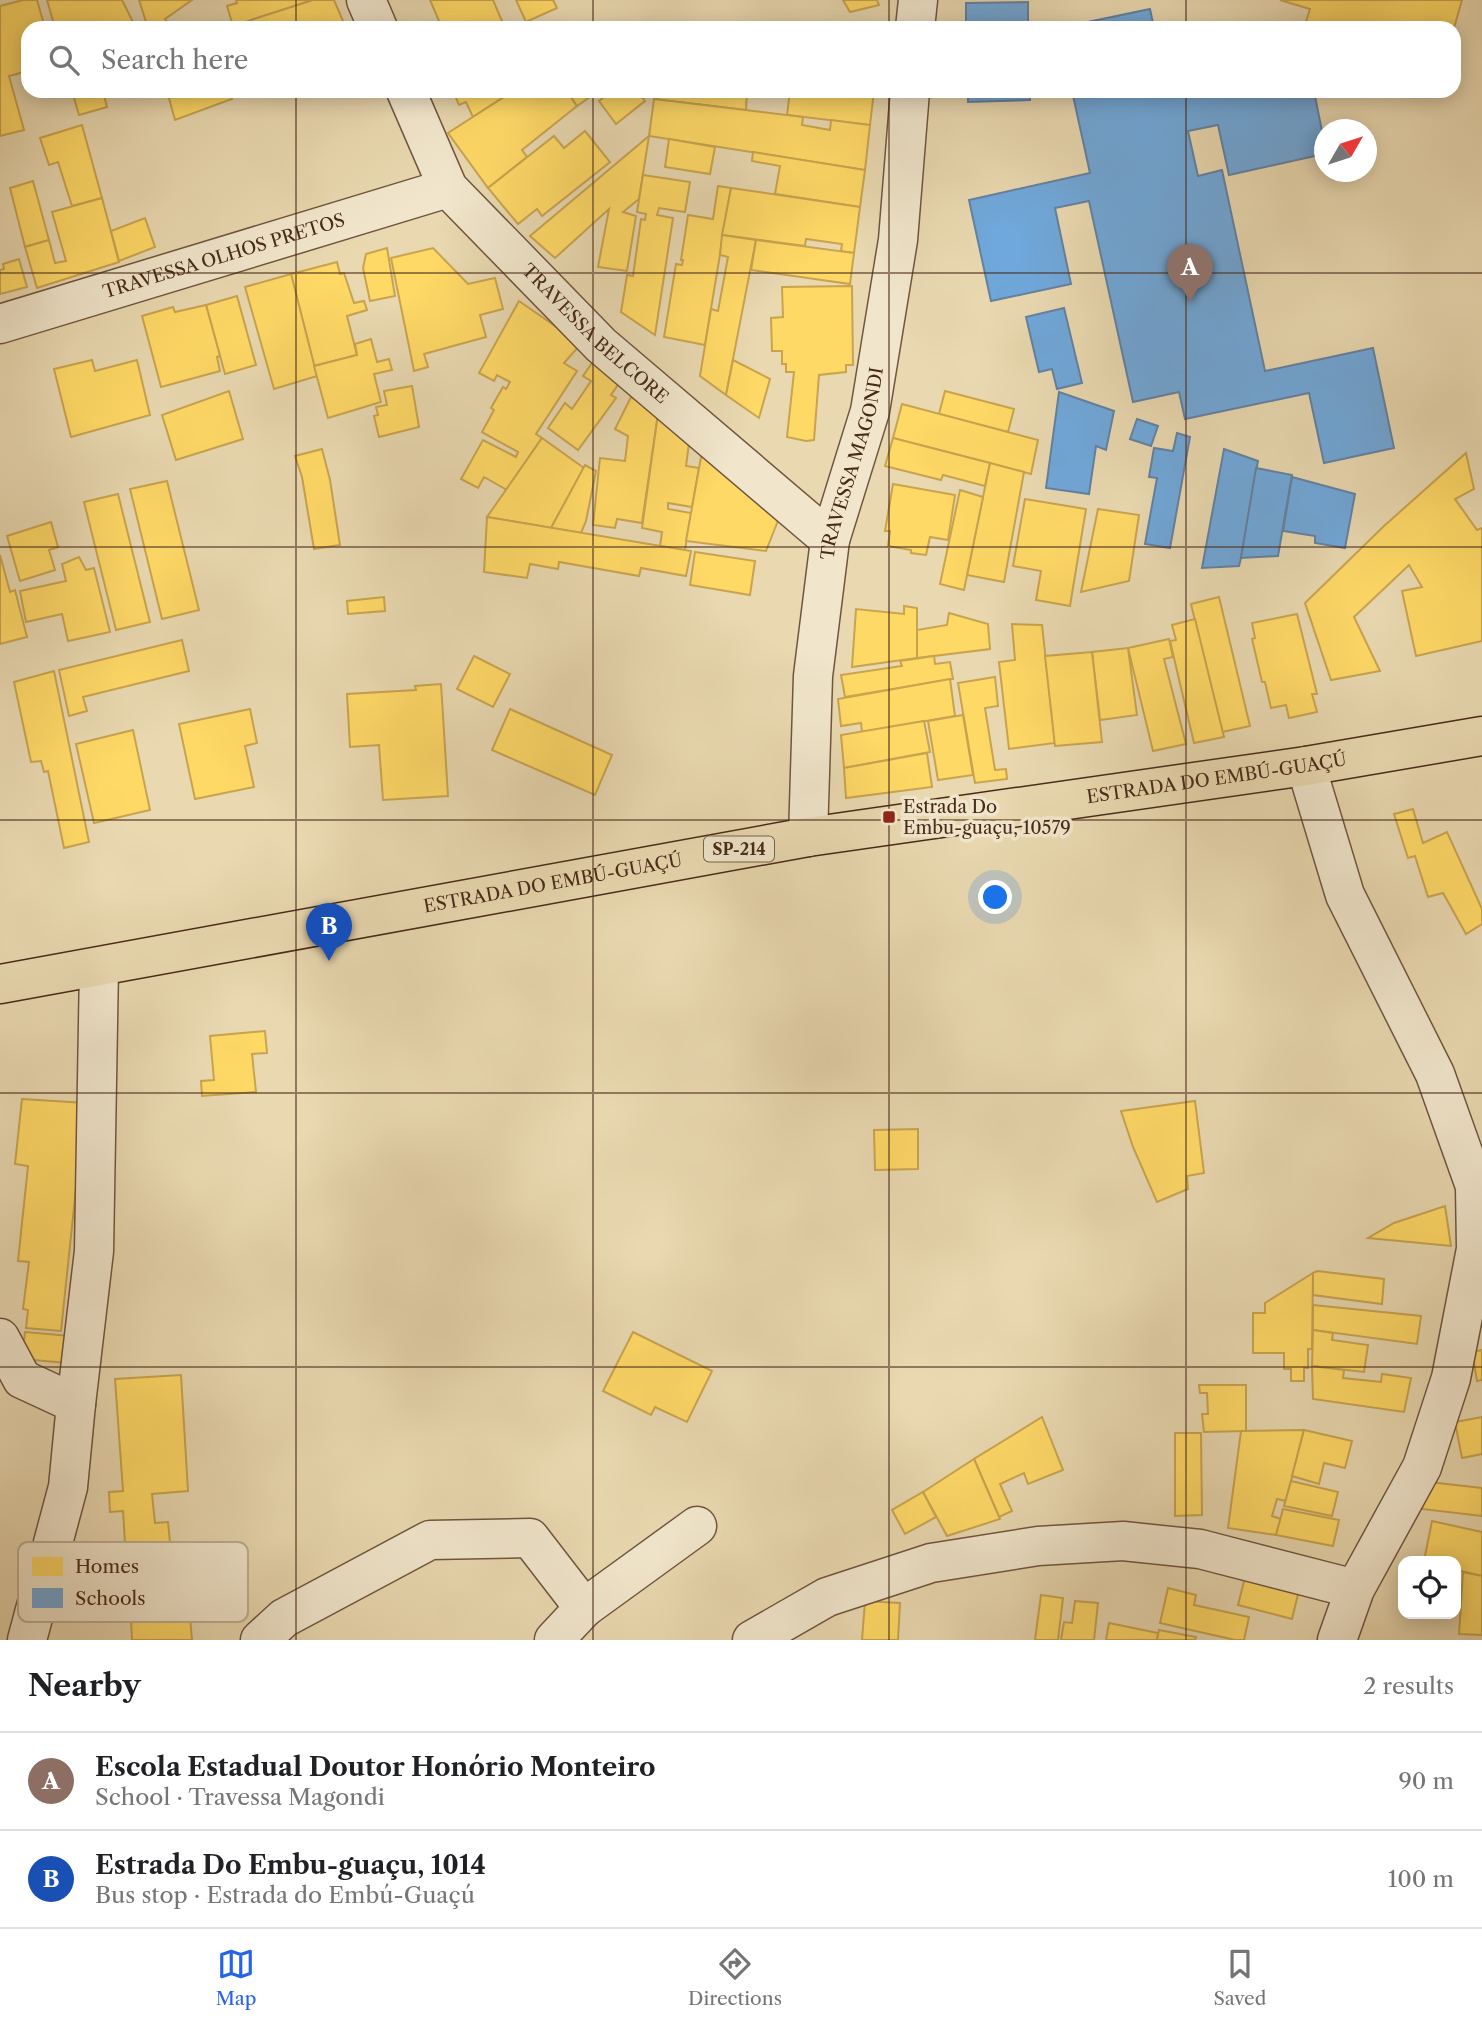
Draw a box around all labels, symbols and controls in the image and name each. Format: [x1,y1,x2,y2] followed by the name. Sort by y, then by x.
[21,21,1461,98] search box
[45,41,83,79] icon: search
[101,44,248,76] text: Search here
[1314,119,1377,182] north arrow
[100,209,348,303] street label: TRAVESSA OLHOS PRETOS
[1167,244,1213,302] pin: A
[517,259,673,408] street label: TRAVESSA BELCORE
[817,366,888,561] street label: TRAVESSA MAGONDI
[1085,747,1348,808] street label: ESTRADA DO EMBÚ-GUAÇÚ
[903,796,1071,839] place label: Estrada Do Embu-guaçu, 10579
[881,809,897,825] marker: Estrada Do Embu-guaçu, 10579
[704,836,774,862] road number: SP-214
[422,848,684,918] street label: ESTRADA DO EMBÚ-GUAÇÚ
[978,880,1012,914] your location
[306,903,352,961] pin: B
[18,1542,248,1622] legend
[75,1555,139,1578] text: Homes
[1398,1556,1461,1619] map controls
[1398,1556,1461,1619] button: locate
[75,1587,145,1610] text: Schools
[28,1667,141,1704] text: Nearby
[1363,1672,1454,1700] text: 2 results
[95,1751,655,1783] text: Escola Estadual Doutor Honório Monteiro
[42,1767,60,1795] text: A
[1398,1767,1454,1795] text: 90 m
[95,1783,385,1811] text: School · Travessa Magondi
[95,1849,486,1881] text: Estrada Do Embu-guaçu, 1014
[42,1865,60,1893] text: B
[1388,1865,1454,1893] text: 100 m
[95,1881,475,1909] text: Bus stop · Estrada do Embú-Guaçú
[216,1945,257,2010] tab: Map
[688,1945,782,2010] tab: Directions
[1213,1945,1266,2010] tab: Saved

